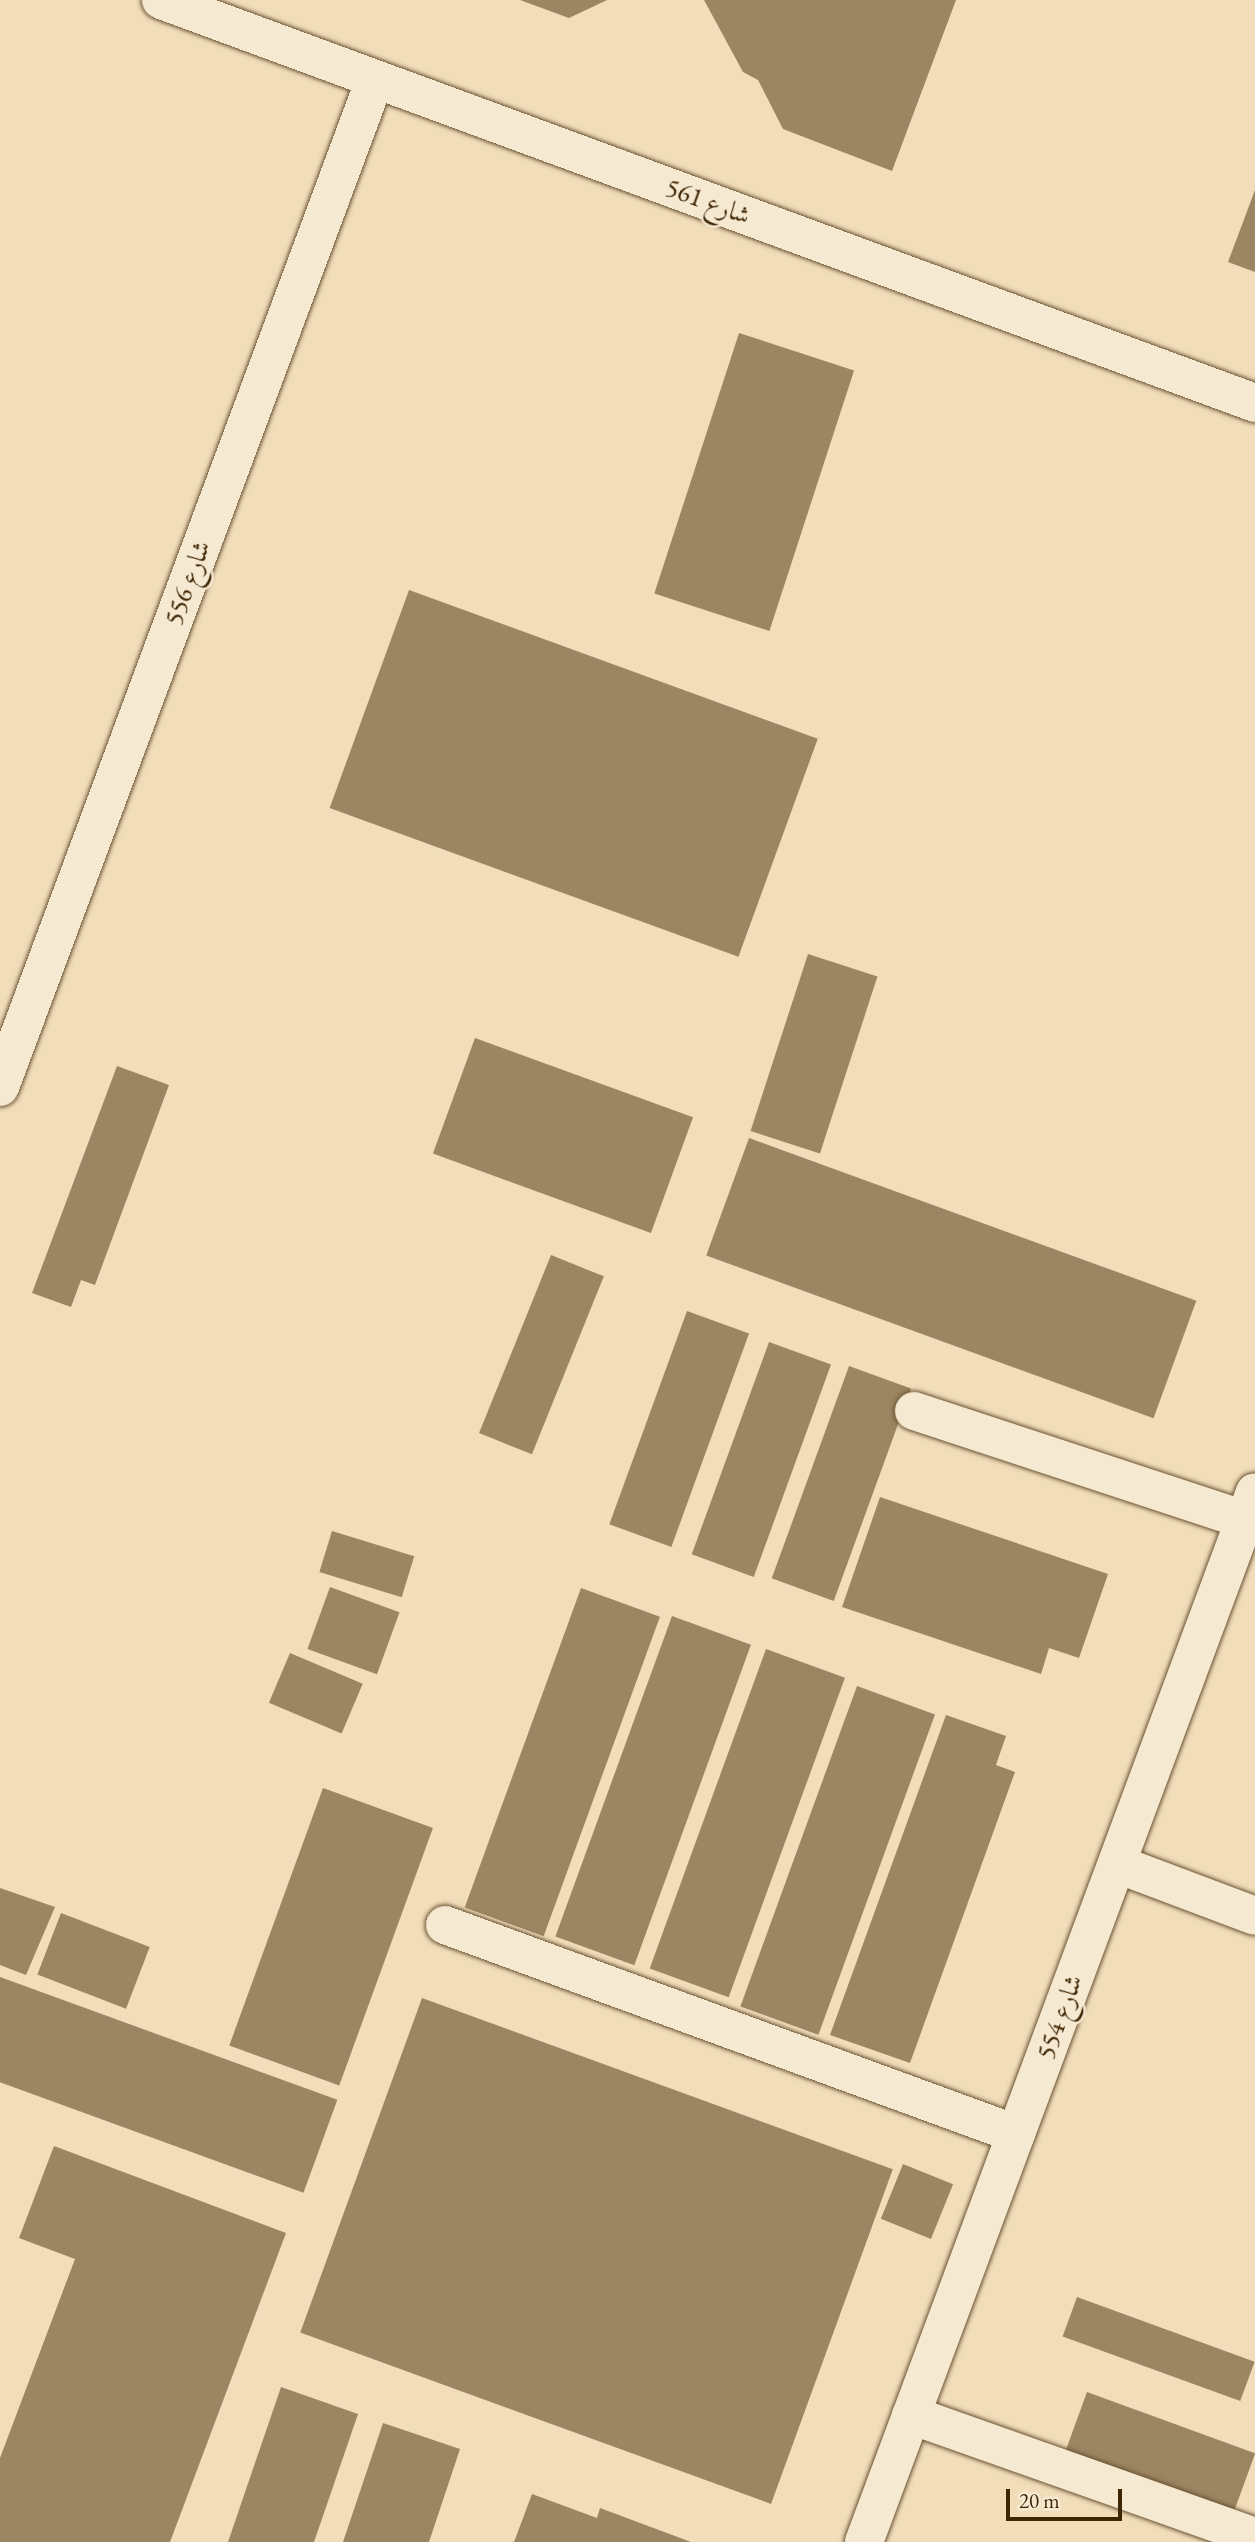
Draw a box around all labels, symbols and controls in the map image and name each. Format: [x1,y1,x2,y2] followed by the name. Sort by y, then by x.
[661,172,755,232] street label: شارع 561
[158,536,218,630] street label: شارع 556
[1030,1970,1090,2064] street label: شارع 554
[1010,2476,1126,2520] scale bar
[1019,2487,1060,2514] text: 20 m

